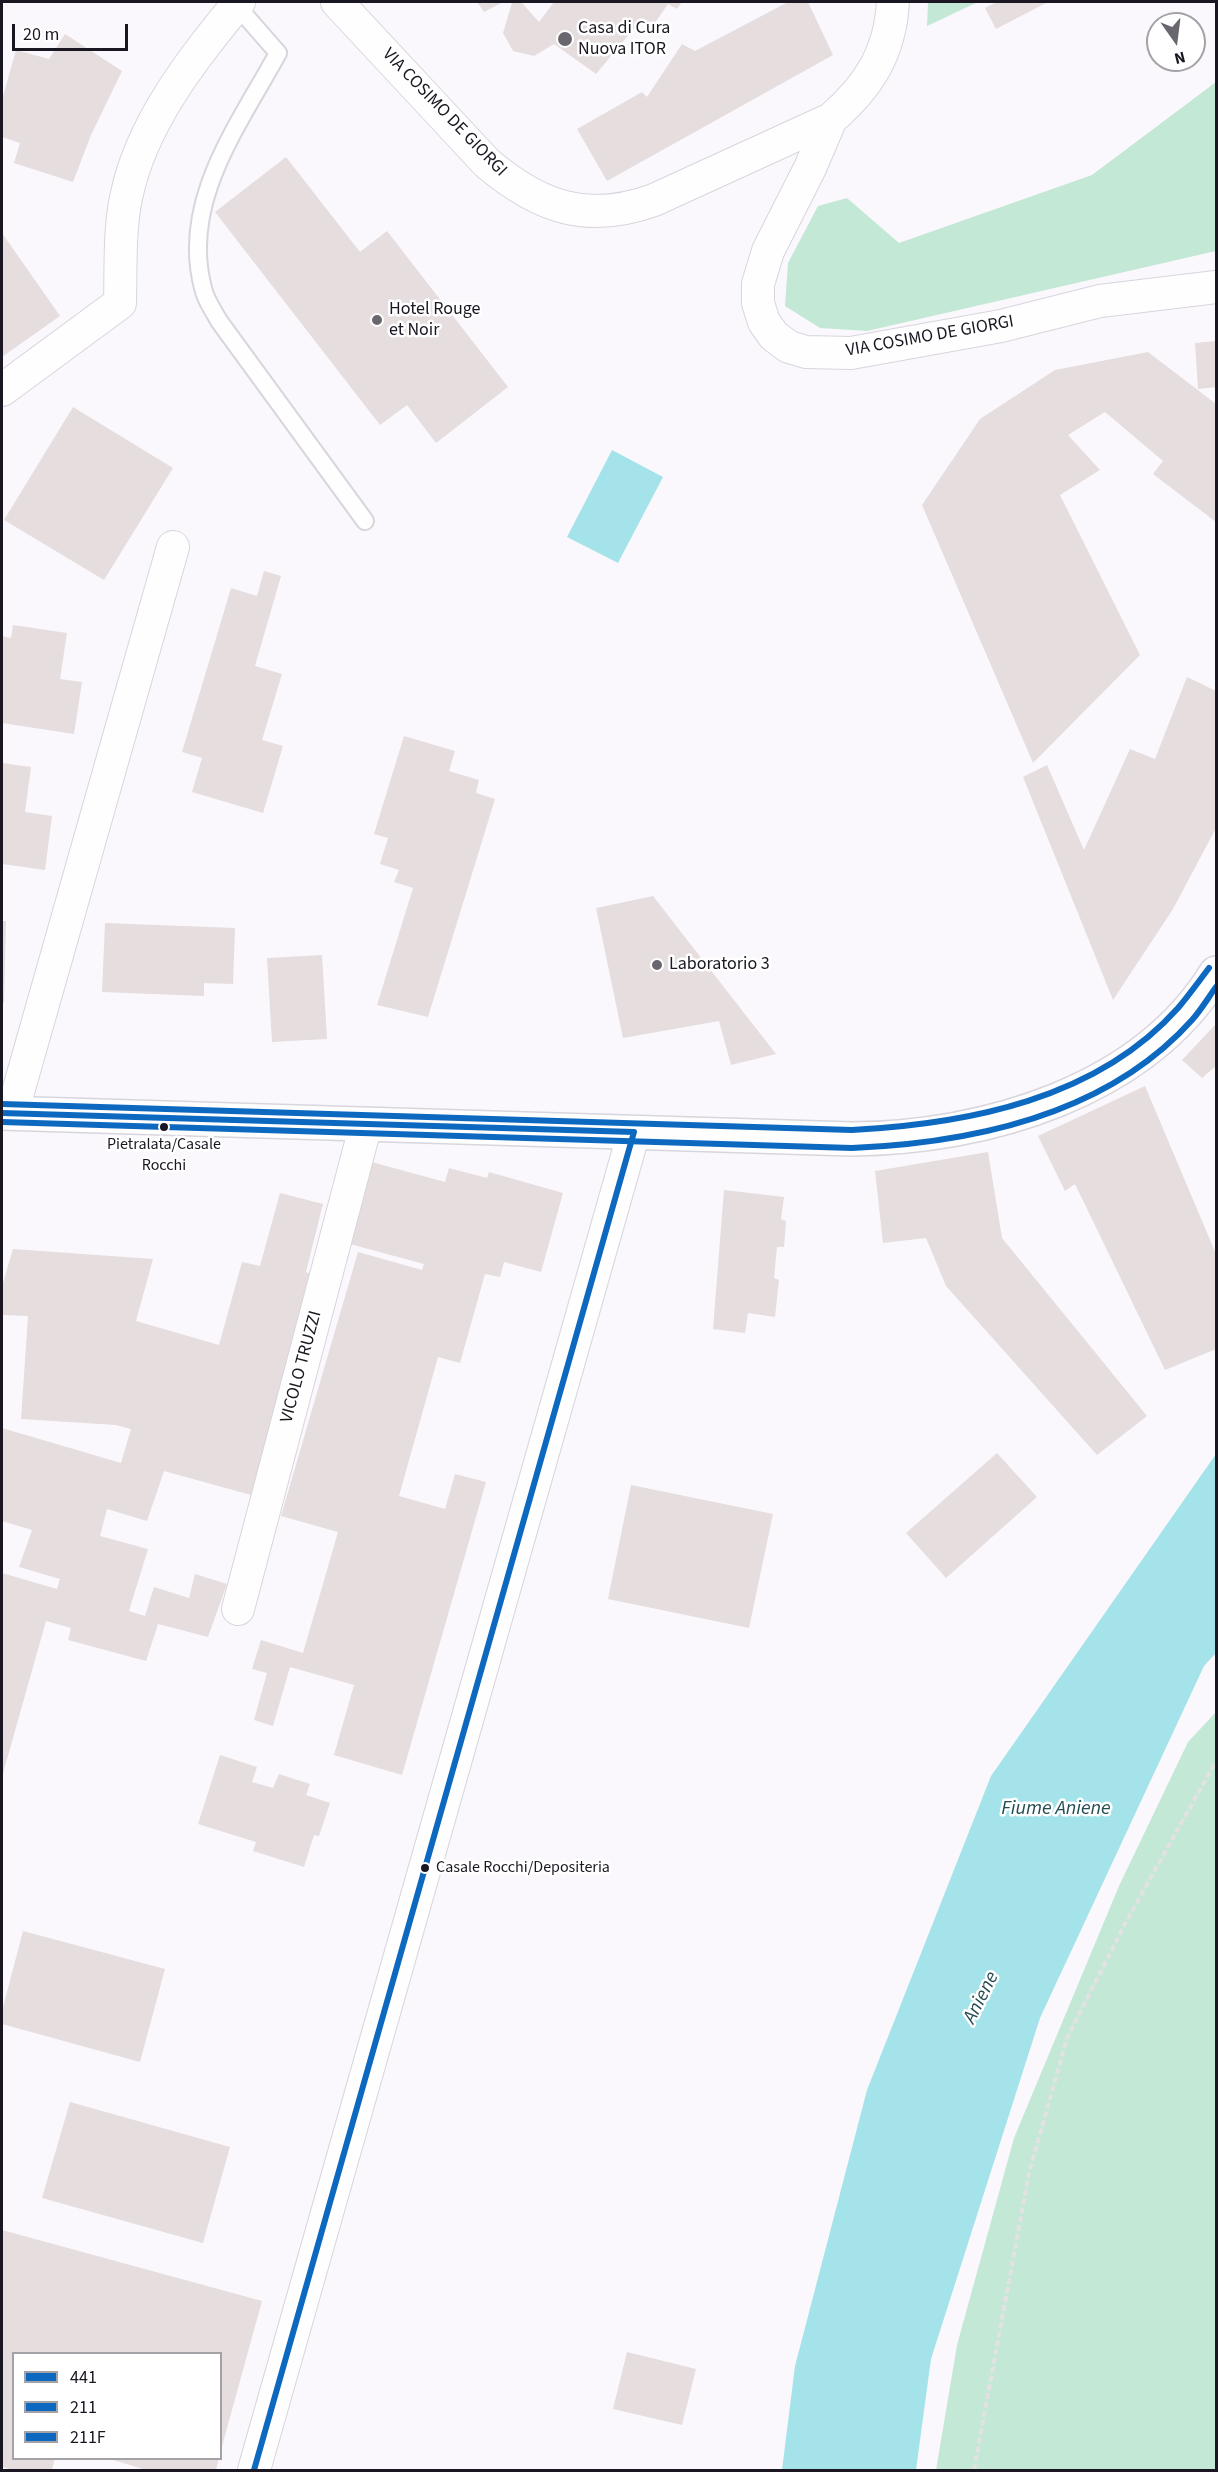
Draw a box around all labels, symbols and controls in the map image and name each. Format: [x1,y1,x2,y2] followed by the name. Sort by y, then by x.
[15,12,130,50] scale bar
[1146,12,1206,72] north arrow
[578,18,670,60] place label: Casa di Cura Nuova ITOR
[23,22,59,47] text: 20 m
[556,30,574,48] marker: Casa di Cura Nuova ITOR
[377,44,511,182] street label: VIA COSIMO DE GIORGI
[1172,46,1188,69] text: N
[389,299,480,342] place label: Hotel Rouge et Noir
[844,312,1016,362] street label: VIA COSIMO DE GIORGI
[370,313,384,327] marker: Hotel Rouge et Noir
[669,954,770,976] place label: Laboratorio 3
[650,958,664,972] marker: Laboratorio 3
[158,1121,170,1133] marker: Pietralata/Casale Rocchi
[107,1135,221,1173] place label: Pietralata/Casale Rocchi
[277,1309,327,1425] street label: VICOLO TRUZZI
[1001,1798,1111,1822] water label: Fiume Aniene
[436,1858,610,1878] place label: Casale Rocchi/Depositeria
[419,1862,431,1874] marker: Casale Rocchi/Depositeria
[959,1968,1005,2028] water label: Aniene
[12,2352,222,2460] legend
[70,2365,97,2390] text: 441
[70,2395,97,2420] text: 211
[70,2425,106,2450] text: 211F

